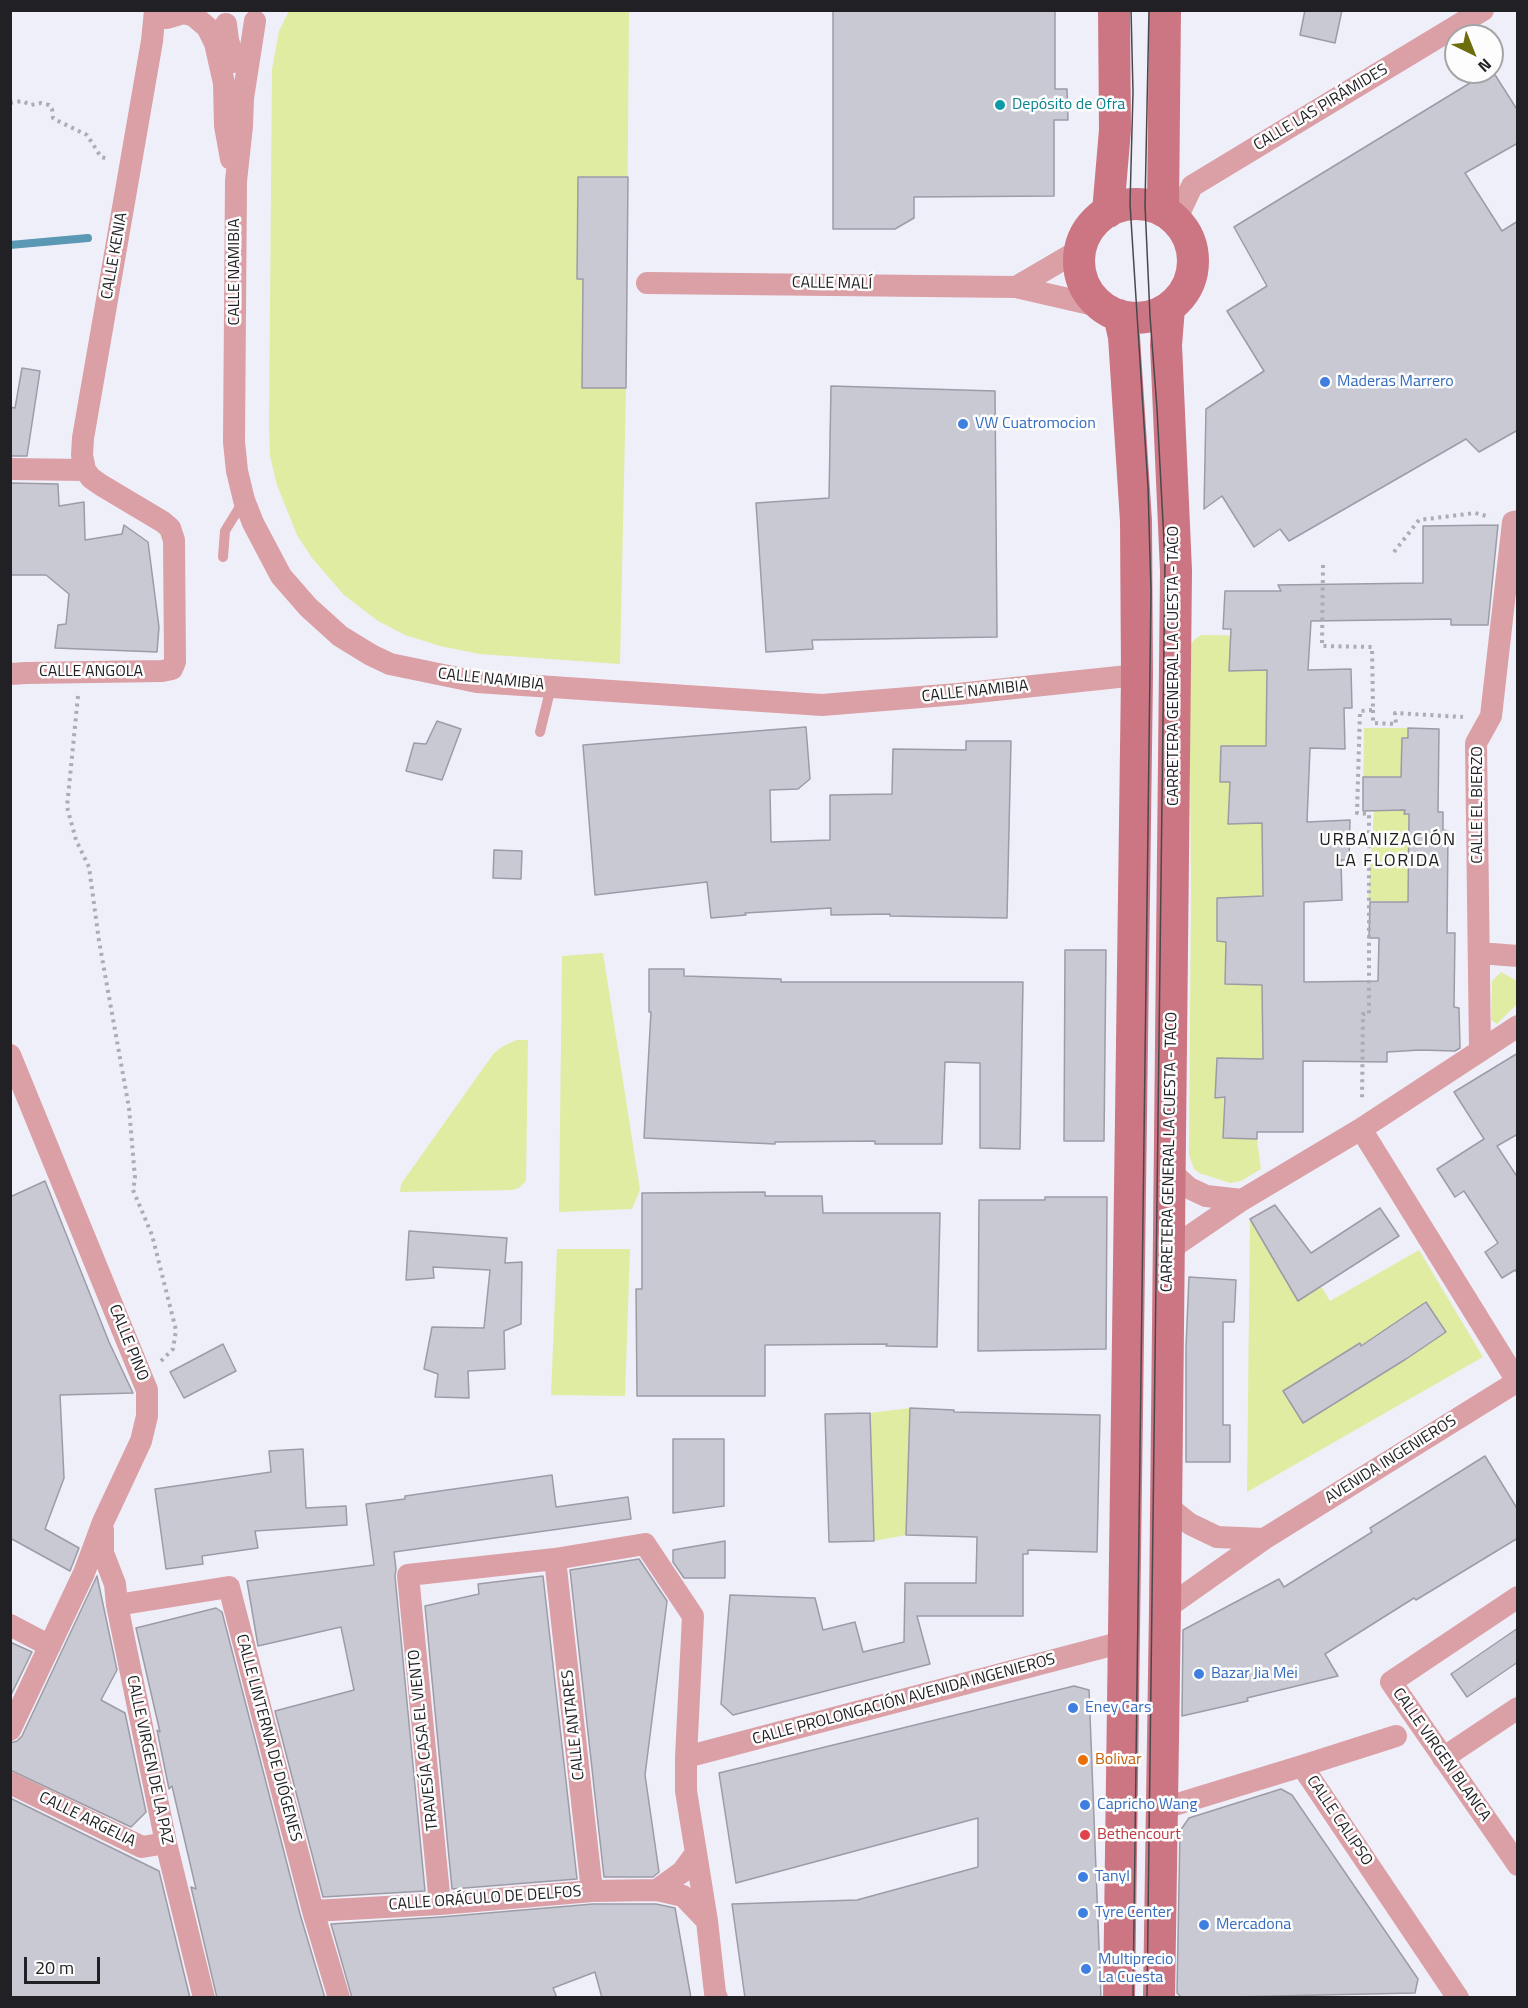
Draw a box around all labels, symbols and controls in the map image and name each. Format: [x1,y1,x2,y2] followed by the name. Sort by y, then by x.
[1444,24,1504,84] north arrow
[1473,53,1497,78] text: N
[1250,60,1392,156] street label: CALLE LAS PIRÁMIDES
[1012,95,1125,115] place label: Depósito de Ofra
[993,98,1007,112] marker: Depósito de Ofra
[98,211,132,301] street label: CALLE KENIA
[225,219,245,325] street label: CALLE NAMIBIA
[792,274,872,294] street label: CALLE MALÍ
[1337,372,1454,392] place label: Maderas Marrero
[1318,375,1332,389] marker: Maderas Marrero
[975,414,1096,434] place label: VW Cuatromocion
[956,417,970,431] marker: VW Cuatromocion
[1164,526,1184,806] street label: CARRETERA GENERAL LA CUESTA - TACO
[39,662,143,682] street label: CALLE ANGOLA
[437,665,545,695] street label: CALLE NAMIBIA
[921,677,1029,707] street label: CALLE NAMIBIA
[1468,746,1488,864] street label: CALLE EL BIERZO
[1319,830,1457,872] district label: URBANIZACIÓN LA FLORIDA
[1158,1012,1182,1292] street label: CARRETERA GENERAL LA CUESTA - TACO
[104,1302,152,1384] street label: CALLE PINO
[1322,1412,1460,1508] street label: AVENIDA INGENIEROS
[231,1632,305,1844] street label: CALLE LINTERNA DE DIÓGENES
[405,1648,443,1832] street label: TRAVESÍA CASA EL VIENTO
[751,1650,1057,1750] street label: CALLE PROLONGACIÓN AVENIDA INGENIEROS
[1211,1664,1298,1684] place label: Bazar Jia Mei
[1192,1667,1206,1681] marker: Bazar Jia Mei
[559,1669,589,1781] street label: CALLE ANTARES
[122,1674,176,1846] street label: CALLE VIRGEN DE LA PAZ
[1388,1685,1494,1825] street label: CALLE VIRGEN BLANCA
[1085,1698,1151,1718] place label: Eney Cars
[1066,1701,1080,1715] marker: Eney Cars
[1095,1750,1142,1770] place label: Bolivar
[1076,1753,1090,1767] marker: Bolivar
[1302,1772,1376,1870] street label: CALLE CALIPSO
[36,1788,138,1852] street label: CALLE ARGELIA
[1097,1795,1197,1815] place label: Capricho Wang
[1078,1798,1092,1812] marker: Capricho Wang
[1097,1825,1181,1845] place label: Bethencourt
[1078,1828,1092,1842] marker: Bethencourt
[1095,1867,1130,1887] place label: Tanyl
[1076,1870,1090,1884] marker: Tanyl
[388,1883,582,1915] street label: CALLE ORÁCULO DE DELFOS
[1095,1903,1171,1923] place label: Tyre Center
[1076,1906,1090,1920] marker: Tyre Center
[1216,1915,1291,1935] place label: Mercadona
[1197,1918,1211,1932] marker: Mercadona
[27,1945,104,1983] scale bar
[1098,1950,1174,1988] place label: Multiprecio La Cuesta
[35,1954,74,1981] text: 20 m
[1079,1962,1093,1976] marker: Multiprecio La Cuesta

